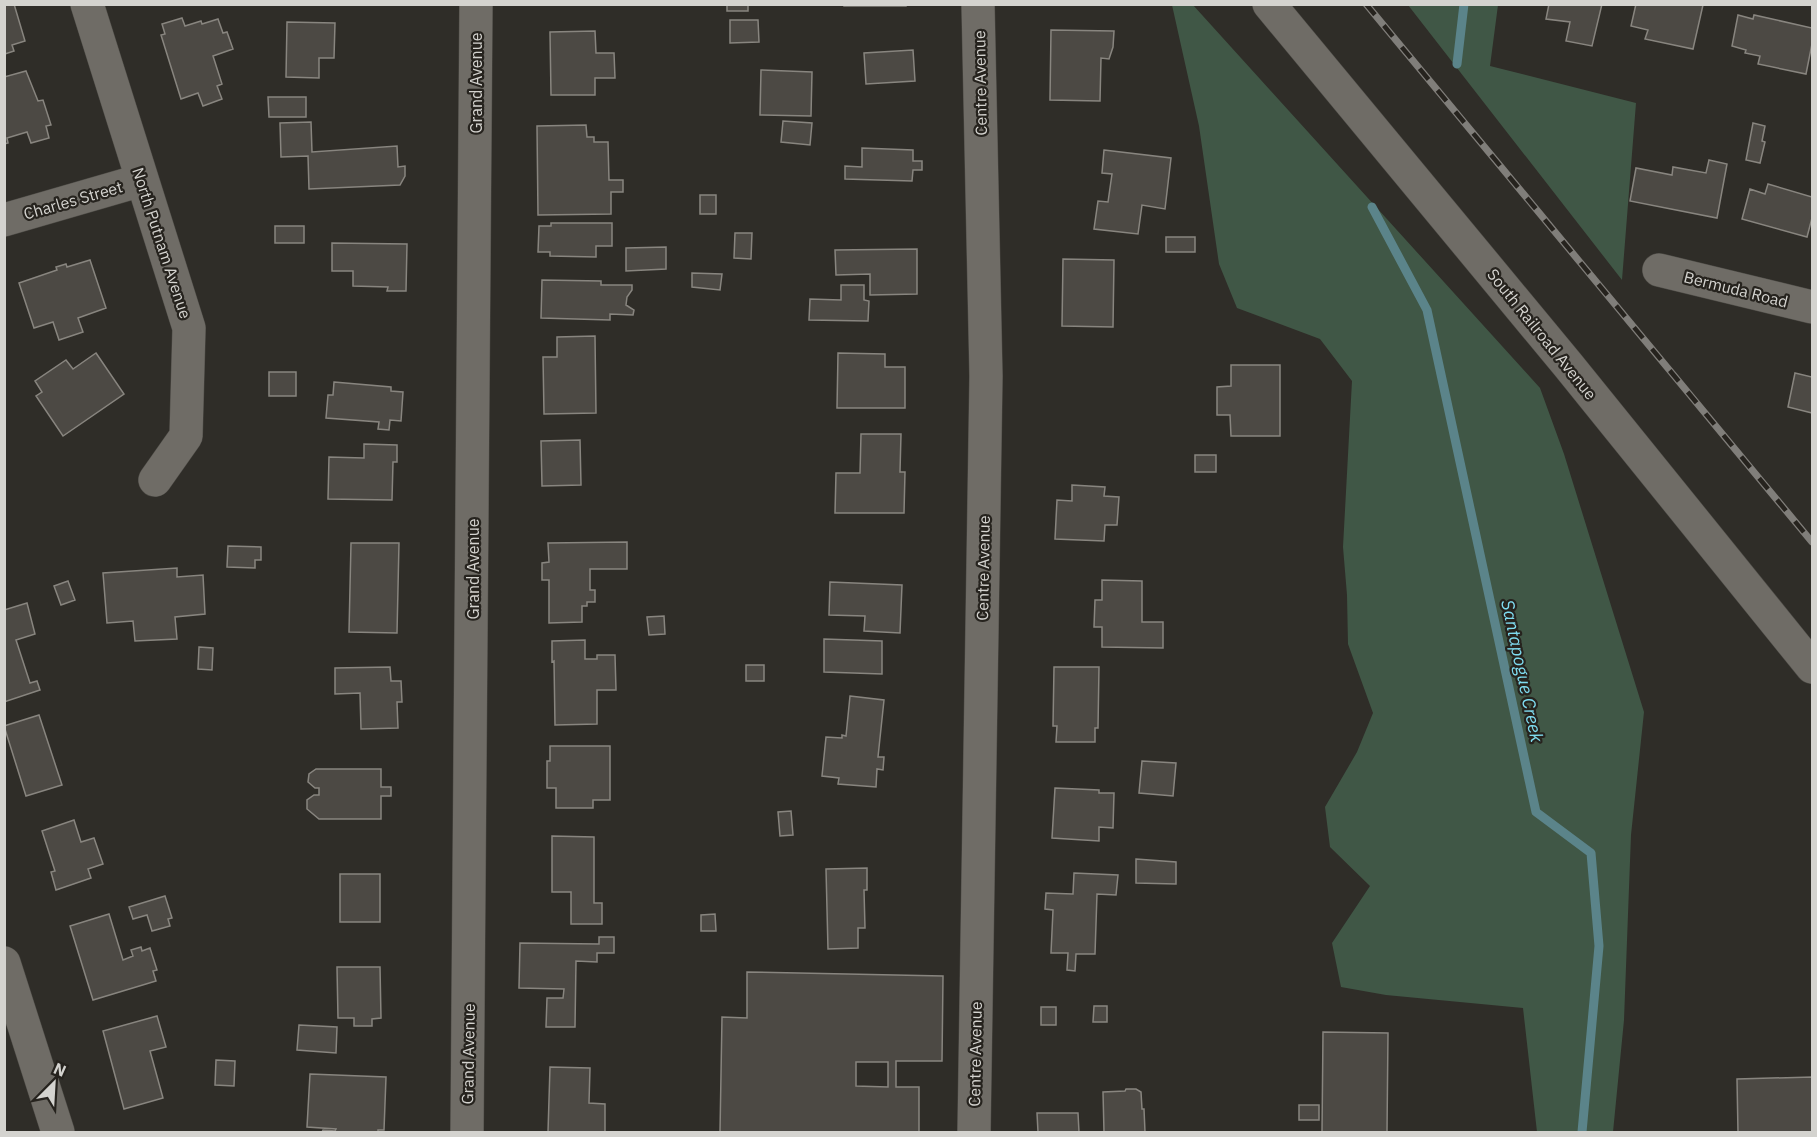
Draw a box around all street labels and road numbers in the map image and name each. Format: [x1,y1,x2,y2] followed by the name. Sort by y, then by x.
[969,30,991,136] street label: Centre Avenue
[466,32,486,134] street label: Grand Avenue
[128,165,196,321] street label: North Putnam Avenue
[21,176,125,224] street label: Charles Street
[1483,265,1601,404] street label: South Railroad Avenue
[1682,266,1790,312] street label: Bermuda Road
[972,515,994,621] street label: Centre Avenue
[463,518,483,620] street label: Grand Avenue
[964,1001,986,1107] street label: Centre Avenue
[457,1003,479,1105] street label: Grand Avenue

